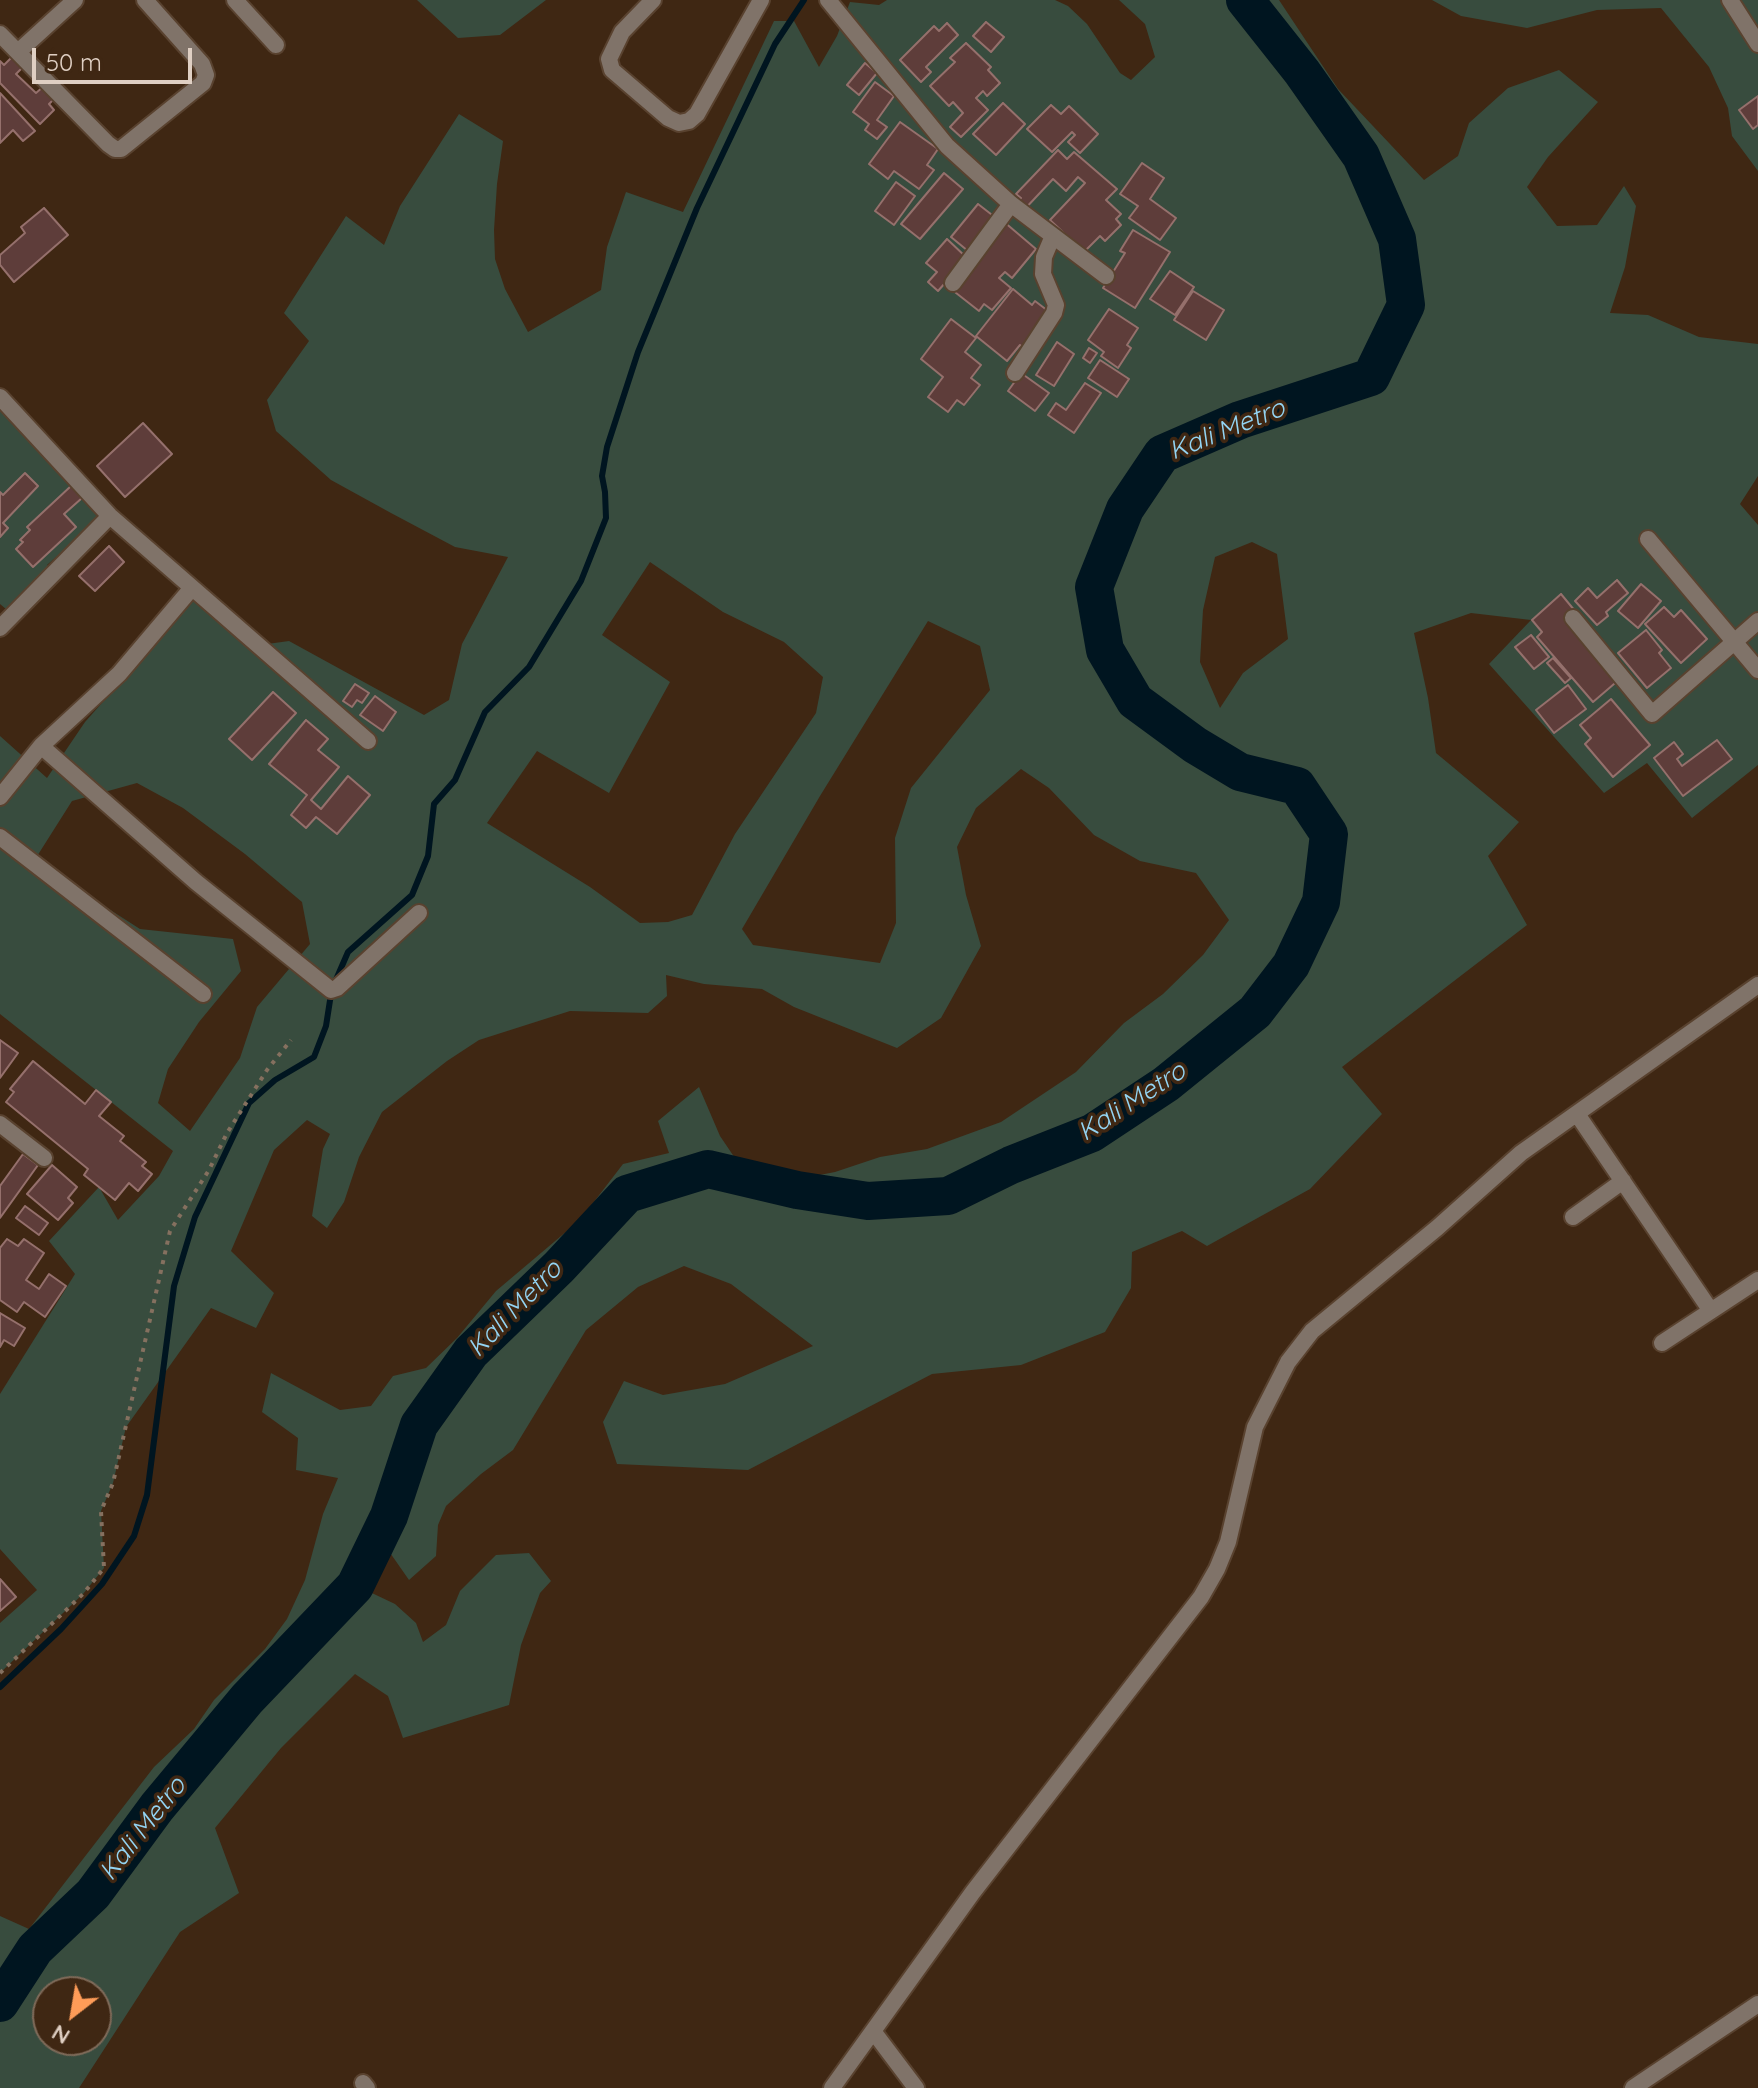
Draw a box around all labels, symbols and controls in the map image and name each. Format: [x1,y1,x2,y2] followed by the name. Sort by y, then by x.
[36,32,196,82] scale bar
[46,47,102,77] text: 50 m
[1165,393,1289,467] water label: Kali Metro
[1072,1056,1192,1148] water label: Kali Metro
[461,1254,569,1364] water label: Kali Metro
[93,1771,193,1887] water label: Kali Metro
[32,1976,112,2056] north arrow
[47,2019,75,2051] text: N

